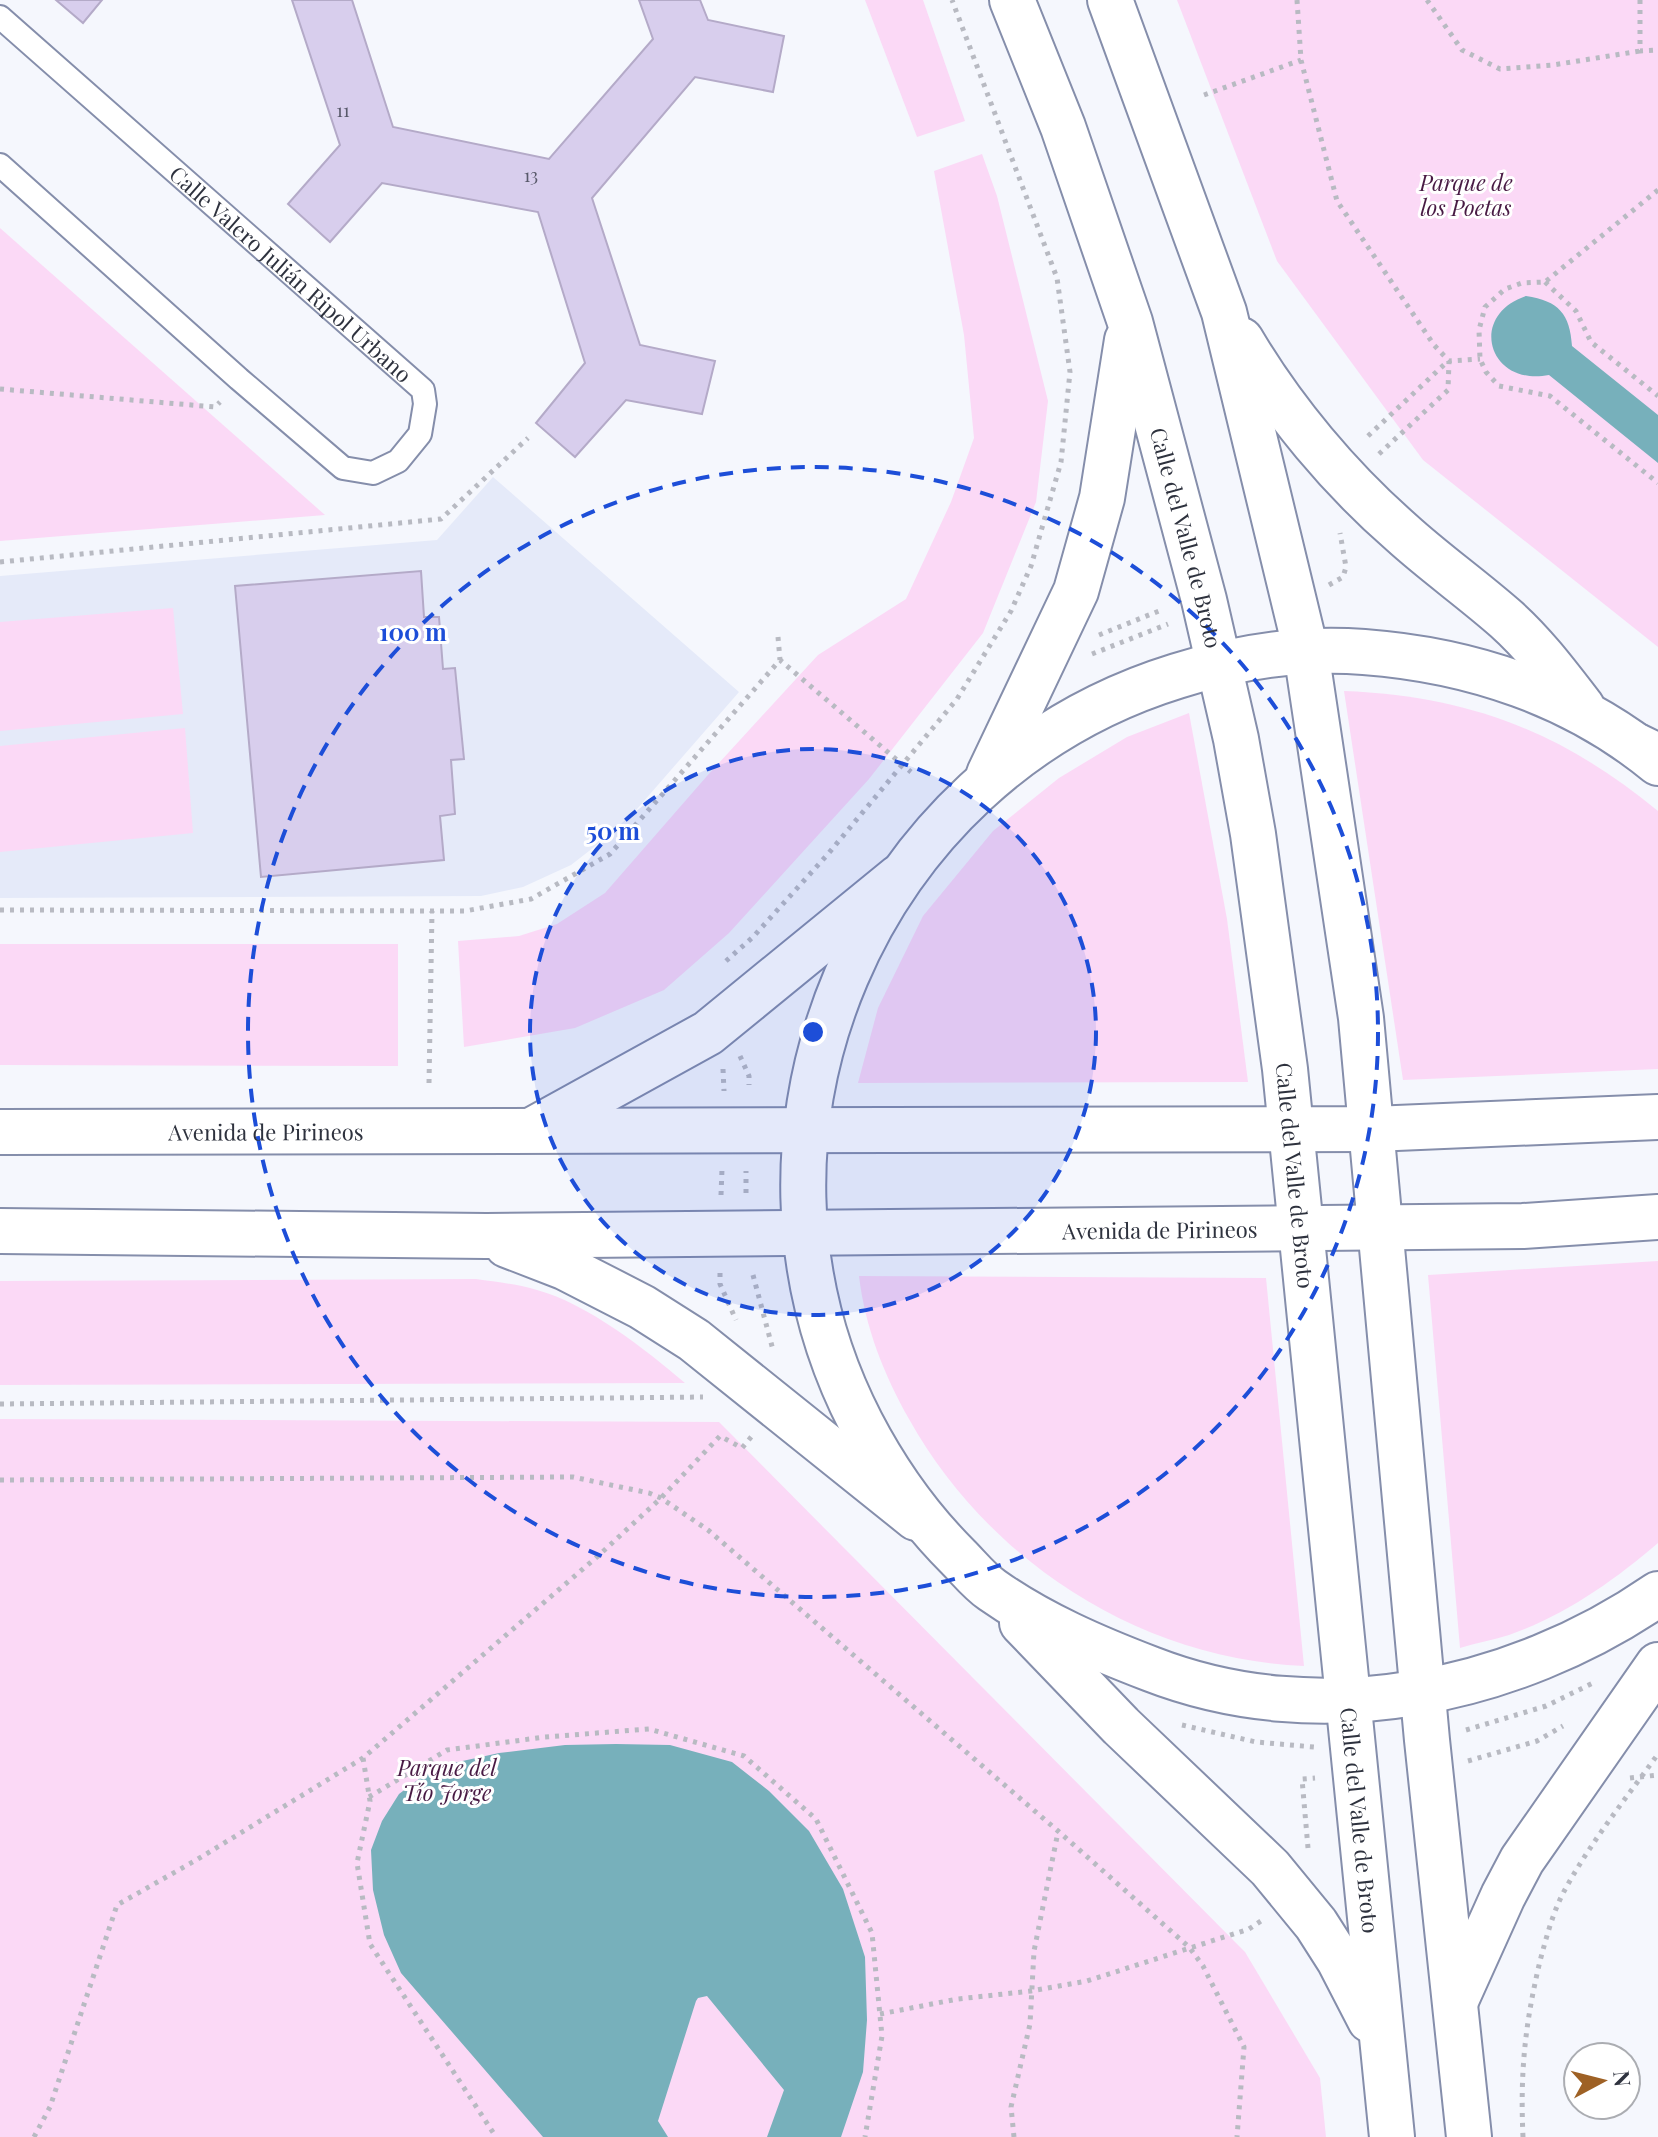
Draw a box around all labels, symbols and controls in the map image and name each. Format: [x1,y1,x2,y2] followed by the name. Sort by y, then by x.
[336,98,350,122] house number: 11
[163,159,419,389] street label: Calle Valero Julián Ripol Urbano
[524,163,538,187] house number: 13
[1418,167,1513,222] park label: Parque de los Poetas
[1144,424,1230,651] street label: Calle del Valle de Broto
[379,615,447,647] text: 100 m
[586,814,640,846] text: 50 m
[799,1018,827,1046] centre of rings
[1269,1061,1322,1290] street label: Calle del Valle de Broto
[167,1116,364,1147] street label: Avenida de Pirineos
[1061,1214,1258,1245] street label: Avenida de Pirineos
[1334,1706,1386,1935] street label: Calle del Valle de Broto
[396,1752,498,1807] park label: Parque del Tío Jorge
[1562,2041,1642,2121] north arrow
[1607,2069,1639,2088] text: N

